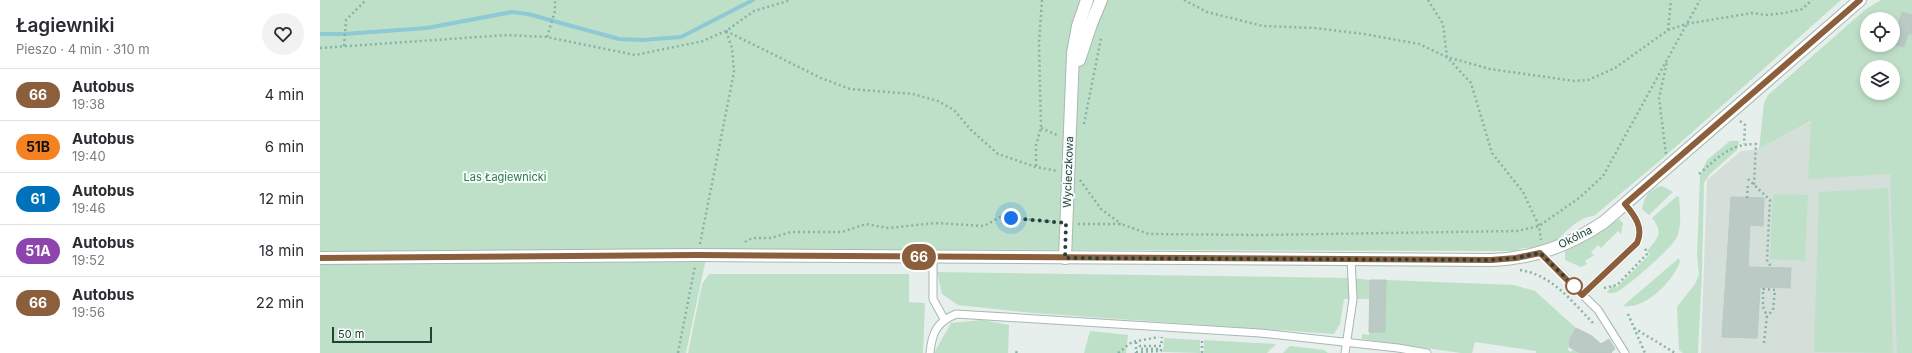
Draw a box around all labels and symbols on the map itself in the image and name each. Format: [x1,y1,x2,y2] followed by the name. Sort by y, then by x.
[1060,136,1076,208] street label: Wycieczkowa
[464,170,546,184] park label: Las Łagiewnicki
[1001,208,1021,228] your location
[1556,223,1594,251] street label: Okólna
[901,244,937,270] line badge: 66
[1565,277,1583,295] unlabelled marker
[332,325,432,344] scale bar

